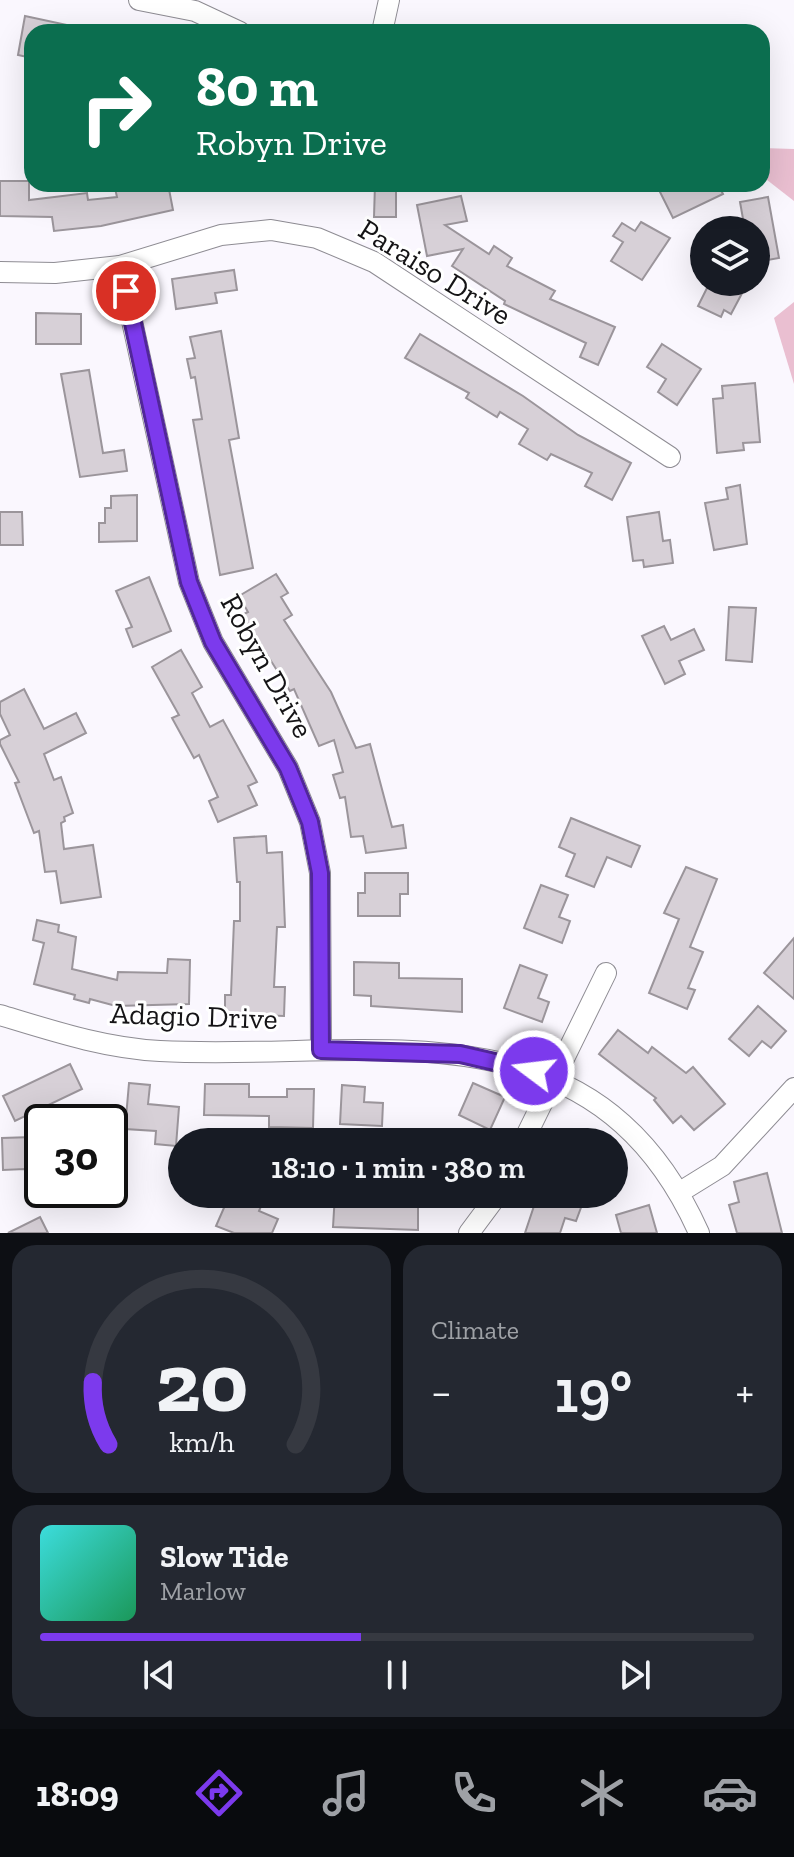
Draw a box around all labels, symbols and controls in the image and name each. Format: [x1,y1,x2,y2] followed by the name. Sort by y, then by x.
[196,53,318,120] text: 80 m
[64,56,168,160] icon: right
[196,121,387,164] text: Robyn Drive
[352,211,518,333] street label: Paraiso Drive
[690,216,770,296] map controls
[690,216,770,296] button: layers
[92,257,160,325] pin
[104,269,148,313] icon: arrive
[213,588,321,744] street label: Robyn Drive
[110,995,278,1037] street label: Adagio Drive
[492,1029,576,1113] position arrow
[24,1104,128,1208] speed limit sign: 30
[271,1150,525,1186] text: 18:10 · 1 min · 380 m
[431,1314,519,1346] text: Climate
[155,1332,248,1432] text: 20
[555,1355,632,1427] text: 19°
[431,1365,452,1418] text: −
[735,1365,754,1418] text: +
[169,1425,234,1459] text: km/h
[160,1539,288,1575] text: Slow Tide
[160,1575,246,1607] text: Marlow
[137,1653,181,1697] icon: previous
[375,1653,419,1697] icon: pause
[613,1653,657,1697] icon: next
[191,1765,247,1821] icon: directions
[318,1765,374,1821] icon: music
[446,1765,502,1821] icon: phone
[574,1765,630,1821] icon: climate
[702,1765,758,1821] icon: car
[36,1772,119,1815] text: 18:09

